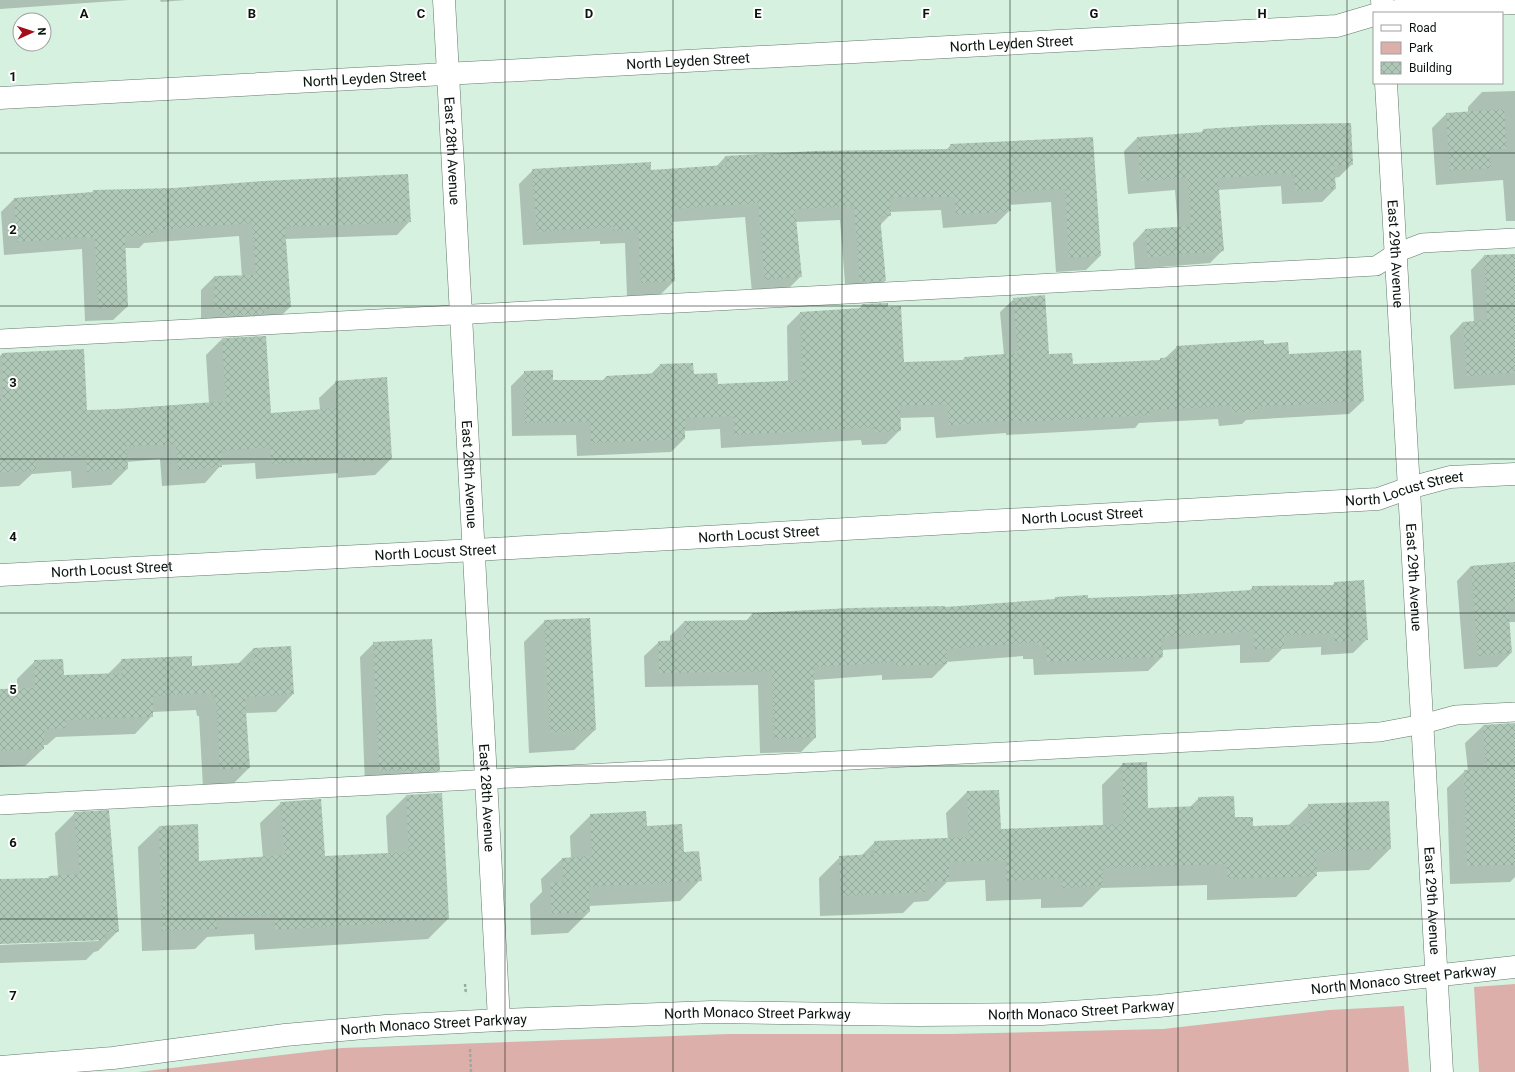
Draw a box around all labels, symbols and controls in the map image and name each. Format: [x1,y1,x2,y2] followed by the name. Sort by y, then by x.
[80,6,89,21] text: A
[248,6,256,21] text: B
[417,6,426,21] text: C
[585,6,593,21] text: D
[754,6,762,21] text: E
[922,6,930,21] text: F
[1090,6,1099,21] text: G
[1257,6,1267,21] text: H
[12,12,52,52] north arrow
[1373,12,1503,84] legend
[1409,21,1437,35] text: Road
[35,27,48,36] text: N
[949,32,1074,55] street label: North Leyden Street
[1409,41,1434,55] text: Park
[626,50,751,72] street label: North Leyden Street
[1409,61,1452,75] text: Building
[302,67,427,90] street label: North Leyden Street
[9,69,17,84] text: 1
[441,96,463,205] street label: East 28th Avenue
[1385,199,1407,308] street label: East 29th Avenue
[9,222,17,237] text: 2
[9,375,17,390] text: 3
[459,420,480,529] street label: East 28th Avenue
[1345,468,1464,509] street label: North Locust Street
[1021,504,1144,527] street label: North Locust Street
[698,523,821,545] street label: North Locust Street
[1403,523,1425,632] street label: East 29th Avenue
[9,529,17,544] text: 4
[374,541,497,563] street label: North Locust Street
[51,558,173,580] street label: North Locust Street
[9,682,17,697] text: 5
[476,743,498,852] street label: East 28th Avenue
[9,835,17,850] text: 6
[1421,846,1443,955] street label: East 29th Avenue
[1310,961,1498,997] street label: North Monaco Street Parkway
[9,988,17,1003] text: 7
[988,996,1176,1022] street label: North Monaco Street Parkway
[664,1004,851,1022] street label: North Monaco Street Parkway
[340,1011,528,1038] street label: North Monaco Street Parkway

